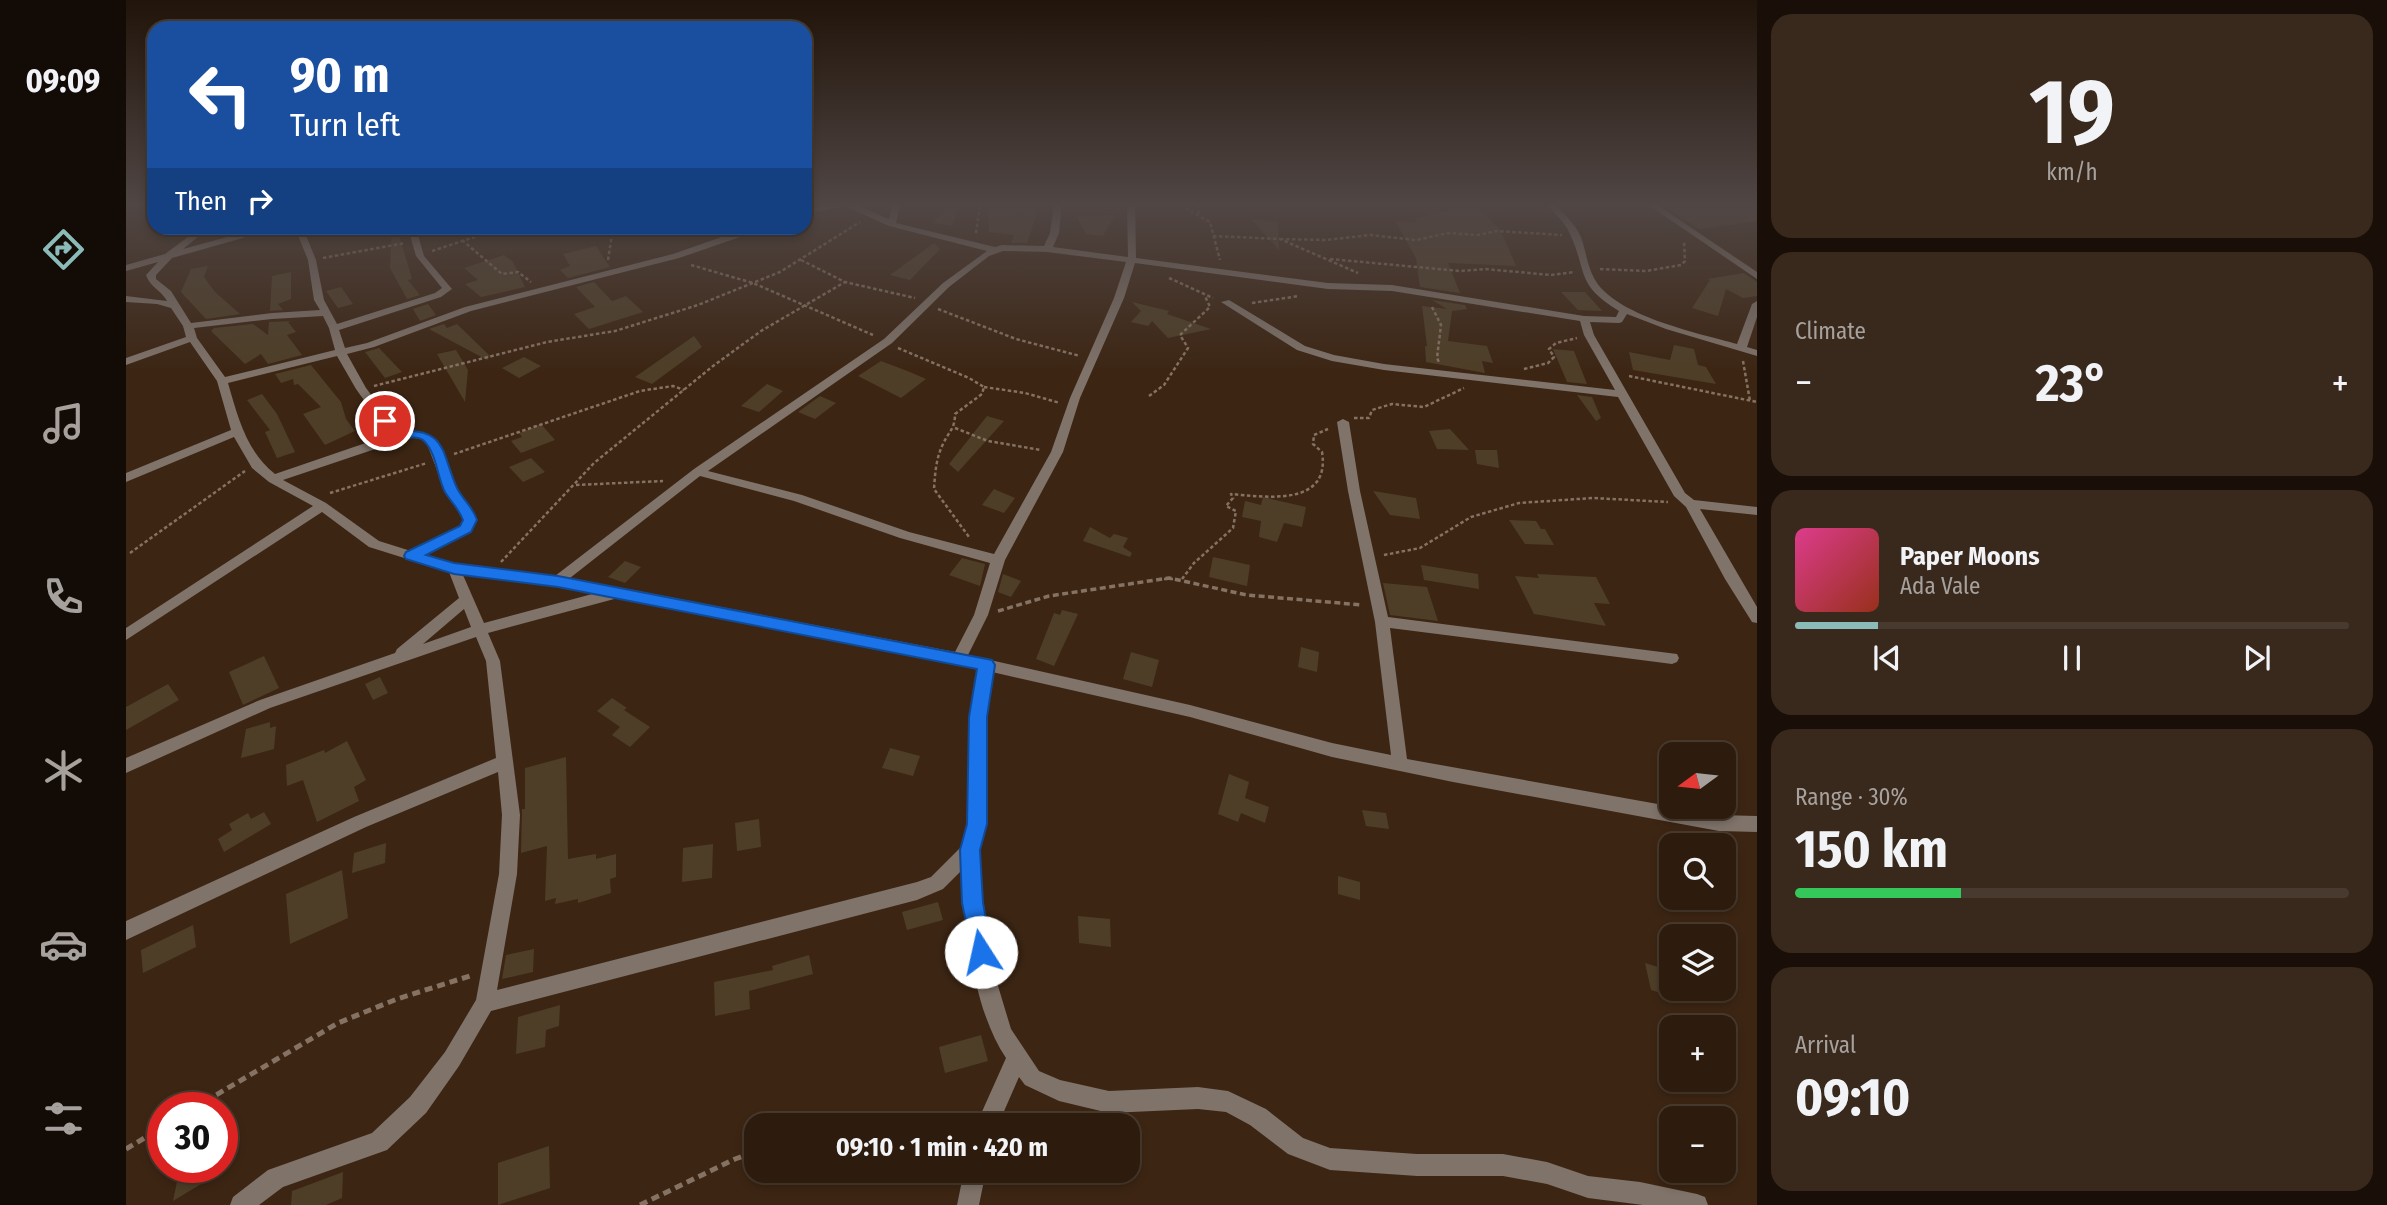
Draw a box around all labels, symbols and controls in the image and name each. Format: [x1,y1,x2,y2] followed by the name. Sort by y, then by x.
[290,46,390,105] text: 90 m
[175,49,266,140] icon: left
[2029,58,2115,167] text: 19
[26,62,100,100] text: 09:09
[290,106,400,144] text: Turn left
[2046,158,2098,186] text: km/h
[241,182,279,220] icon: right
[175,186,227,217] text: Then
[39,225,88,274] icon: directions
[1795,317,1866,345] text: Climate
[2035,352,2108,415] text: 23°
[1795,360,1812,406] text: −
[2332,360,2349,406] text: +
[355,391,415,451] pin
[39,399,88,448] icon: music
[366,402,404,440] icon: arrive
[1900,541,2040,572] text: Paper Moons
[39,572,88,621] icon: phone
[1900,572,1980,600] text: Ada Vale
[1868,639,1906,677] icon: previous
[2053,639,2091,677] icon: pause
[2238,639,2276,677] icon: next
[1659,742,1736,819] north arrow
[1659,742,1736,1183] map controls
[39,746,88,795] icon: climate
[1795,783,1908,811] text: Range · 30%
[1795,818,1948,881] text: 150 km
[1659,833,1736,910] button: search
[944,915,1018,989] position arrow
[39,920,88,969] icon: car
[1659,924,1736,1001] button: layers
[1659,1015,1736,1092] button: +
[1795,1031,1856,1059] text: Arrival
[1795,1066,1910,1129] text: 09:10
[147,1092,238,1183] speed limit sign: 30
[39,1094,88,1143] icon: filters
[1659,1106,1736,1183] button: −
[836,1132,1048,1163] text: 09:10 · 1 min · 420 m

